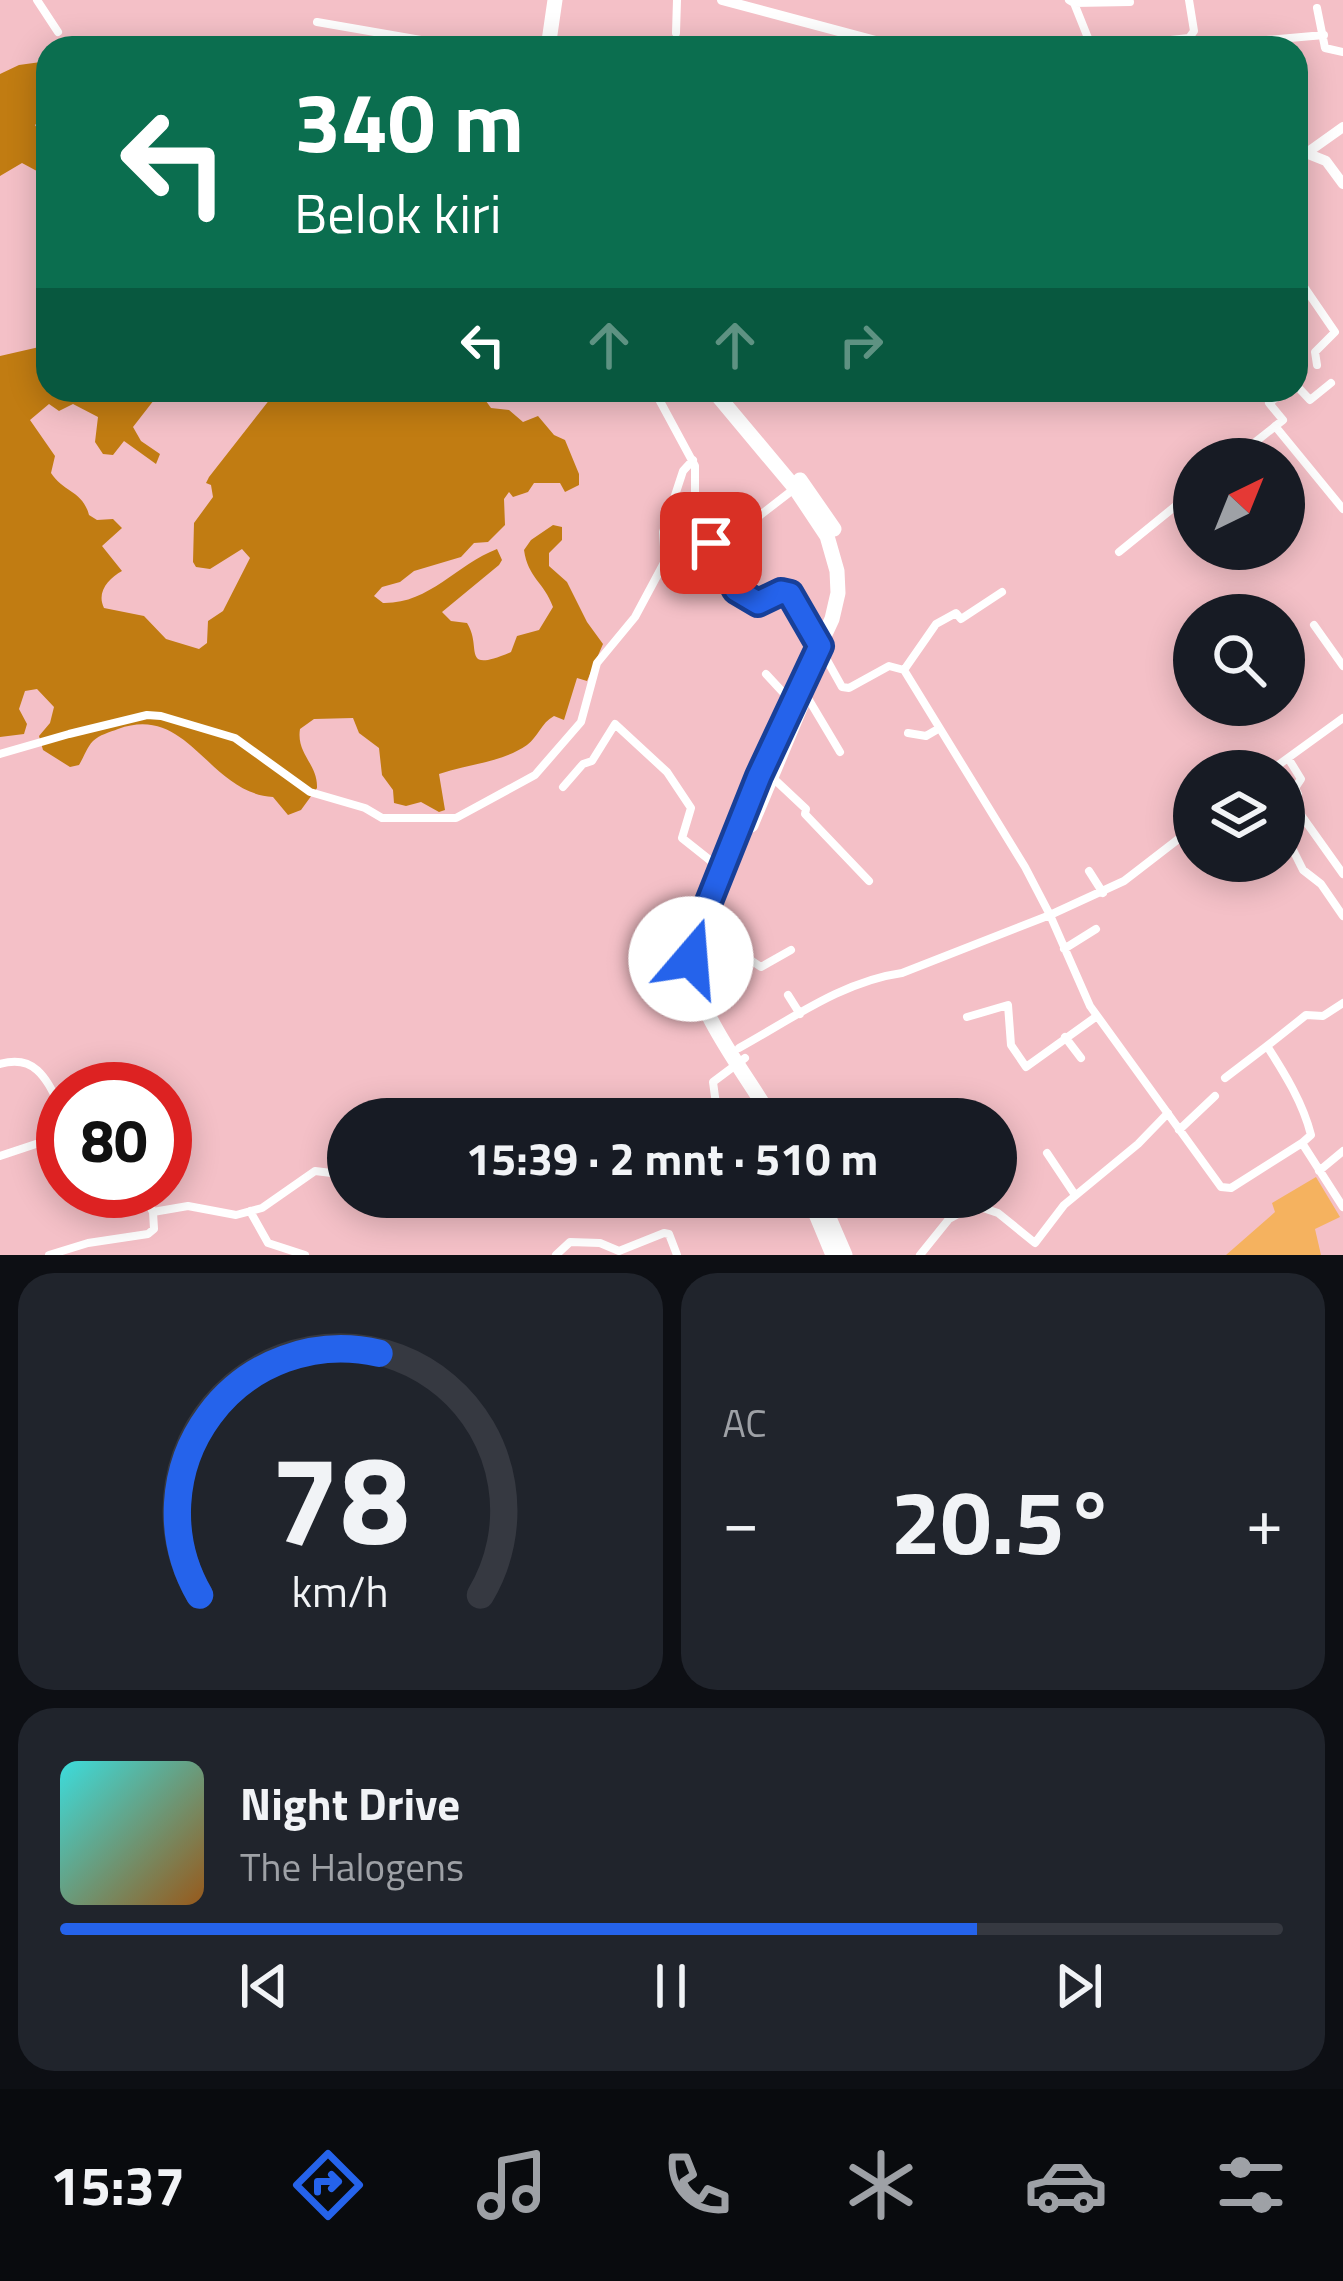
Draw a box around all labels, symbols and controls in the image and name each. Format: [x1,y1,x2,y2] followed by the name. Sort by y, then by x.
[294,57,524,185] text: 340 m
[96,84,252,240] icon: left
[294,172,501,254] text: Belok kiri
[450,312,516,378] icon: left
[576,312,642,378] icon: ahead
[702,312,768,378] icon: ahead
[828,312,894,378] icon: right
[1173,438,1305,570] north arrow
[1173,438,1305,882] map controls
[660,492,762,594] pin
[678,510,744,576] icon: arrive
[1173,594,1305,726] button: search
[1173,750,1305,882] button: layers
[628,896,754,1022] position arrow
[36,1062,192,1218] speed limit sign: 80
[466,1124,878,1192] text: 15:39 · 2 mnt · 510 m
[723,1393,767,1452] text: AC
[270,1403,410,1592] text: 78
[890,1452,1115,1589] text: 20.5°
[723,1470,759,1571] text: −
[1246,1470,1283,1571] text: +
[292,1557,389,1623] text: km/h
[240,1769,460,1837] text: Night Drive
[240,1837,464,1896] text: The Halogens
[231,1953,297,2019] icon: previous
[638,1953,704,2019] icon: pause
[1046,1953,1112,2019] icon: next
[286,2143,370,2227] icon: directions
[470,2143,554,2227] icon: music
[655,2143,739,2227] icon: phone
[839,2143,923,2227] icon: climate
[1024,2143,1108,2227] icon: car
[1209,2143,1293,2227] icon: filters
[50,2144,185,2226] text: 15:37

